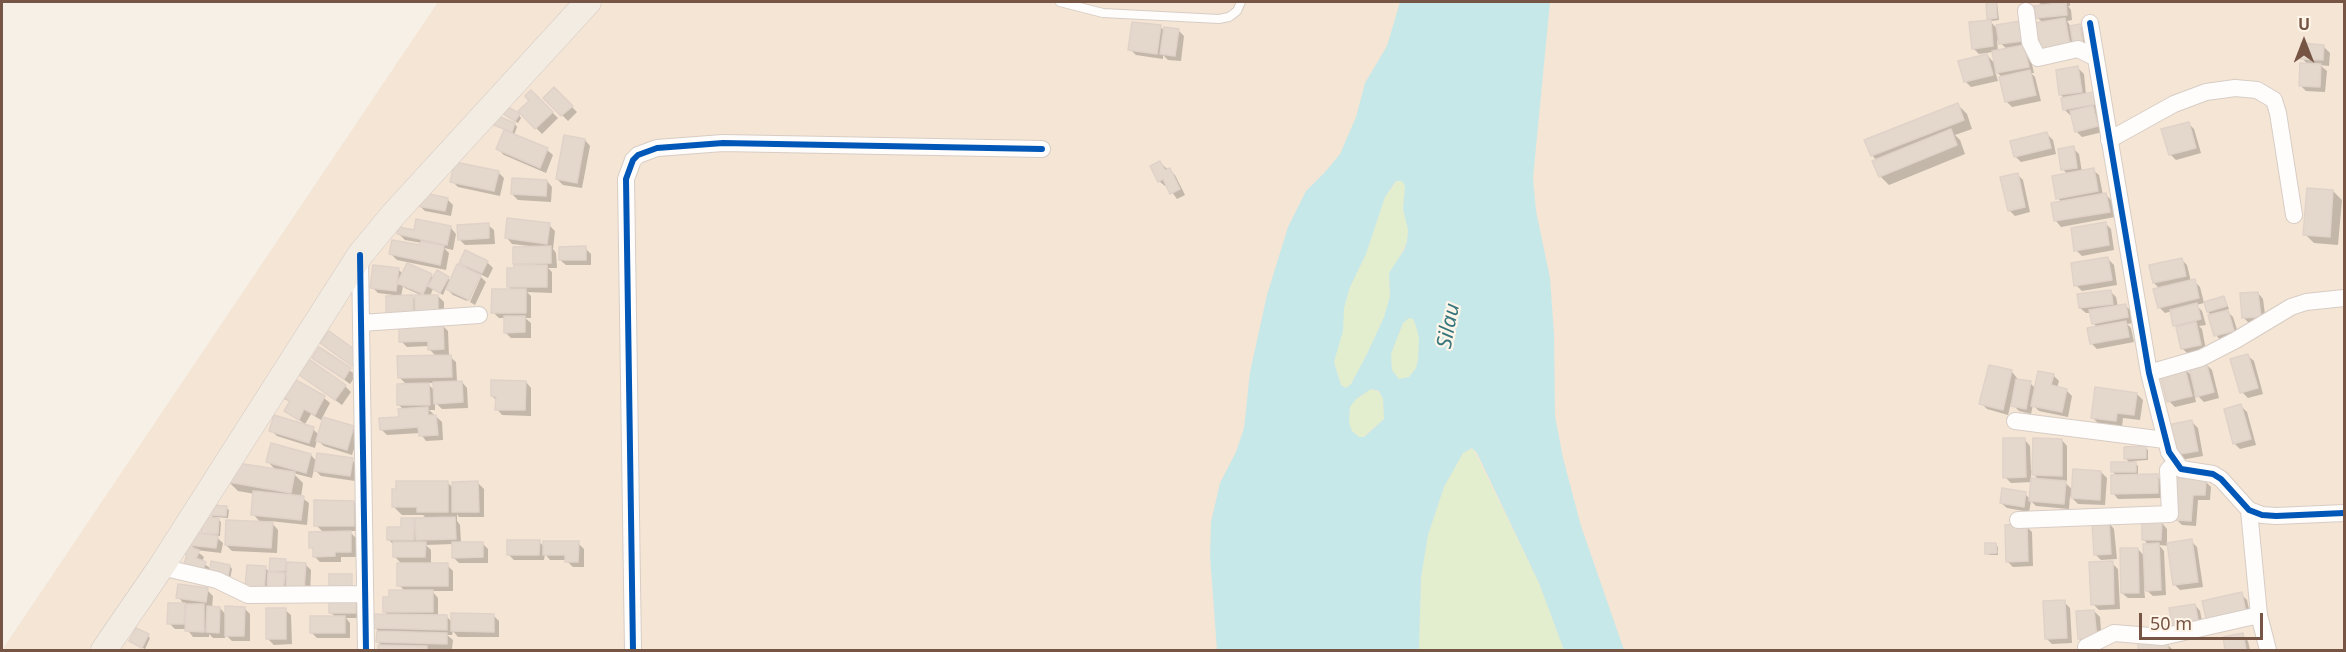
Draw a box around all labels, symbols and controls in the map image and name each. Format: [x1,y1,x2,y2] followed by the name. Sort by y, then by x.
[2274,12,2334,72] north arrow
[2298,13,2310,35] text: U
[1432,301,1466,351] water label: Silau
[2142,601,2266,639] scale bar
[2150,611,2192,635] text: 50 m

